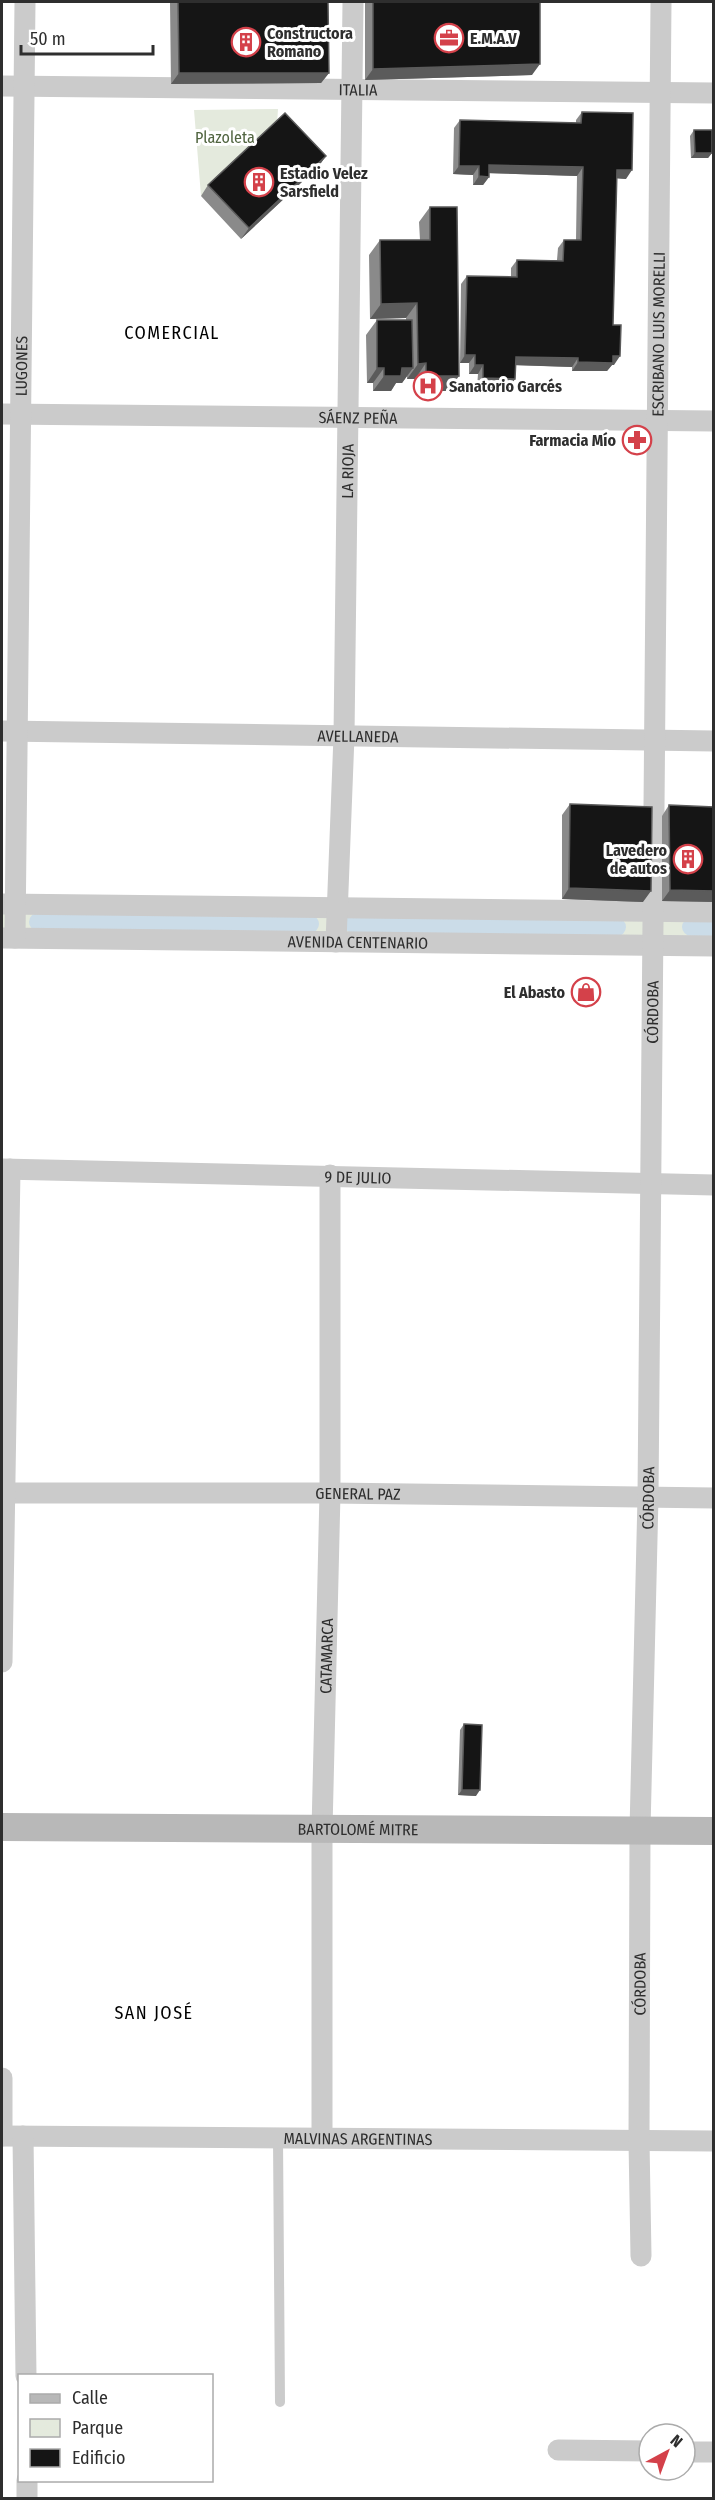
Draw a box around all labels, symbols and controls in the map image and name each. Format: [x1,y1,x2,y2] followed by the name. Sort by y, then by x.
[21,18,153,56] scale bar
[433,22,465,54] office icon: E.M.A.V
[267,24,353,61] place label: Constructora Romano
[230,26,262,58] building icon: Constructora Romano
[30,28,66,50] text: 50 m
[470,29,517,48] place label: E.M.A.V
[338,80,378,100] street label: ITALIA
[195,128,255,147] park label: Plazoleta
[280,164,368,201] place label: Estadio Velez Sarsfield
[243,166,275,198] building icon: Estadio Velez Sarsfield
[648,252,669,417] street label: ESCRIBANO LUIS MORELLI
[124,322,220,344] district label: COMERCIAL
[12,336,31,396] street label: LUGONES
[412,370,444,402] hospital icon: Sanatorio Garcés
[449,377,562,396] place label: Sanatorio Garcés
[318,408,398,428] street label: SÁENZ PEÑA
[621,424,653,456] pharmacy icon: Farmacia Mío
[529,431,616,450] place label: Farmacia Mío
[338,443,358,499] street label: LA RIOJA
[317,726,399,747] street label: AVELLANEDA
[606,841,667,878] place label: Lavedero de autos
[672,843,704,875] building icon: Lavedero de autos
[288,932,428,953] street label: AVENIDA CENTENARIO
[570,976,602,1008] shop icon: El Abasto
[643,980,662,1044] street label: CÓRDOBA
[504,983,565,1002] place label: El Abasto
[324,1167,392,1188] street label: 9 DE JULIO
[638,1466,658,1530] street label: CÓRDOBA
[315,1484,401,1504] street label: GENERAL PAZ
[316,1617,337,1694] street label: CATAMARCA
[298,1820,418,1839] street label: BARTOLOMÉ MITRE
[630,1952,650,2016] street label: CÓRDOBA
[114,2001,194,2024] district label: SAN JOSÉ
[283,2129,433,2149] street label: MALVINAS ARGENTINAS
[18,2374,213,2482] legend
[72,2387,108,2409] text: Calle
[72,2417,123,2439] text: Parque
[637,2422,697,2482] north arrow
[667,2431,686,2451] text: N
[72,2447,125,2469] text: Edificio

